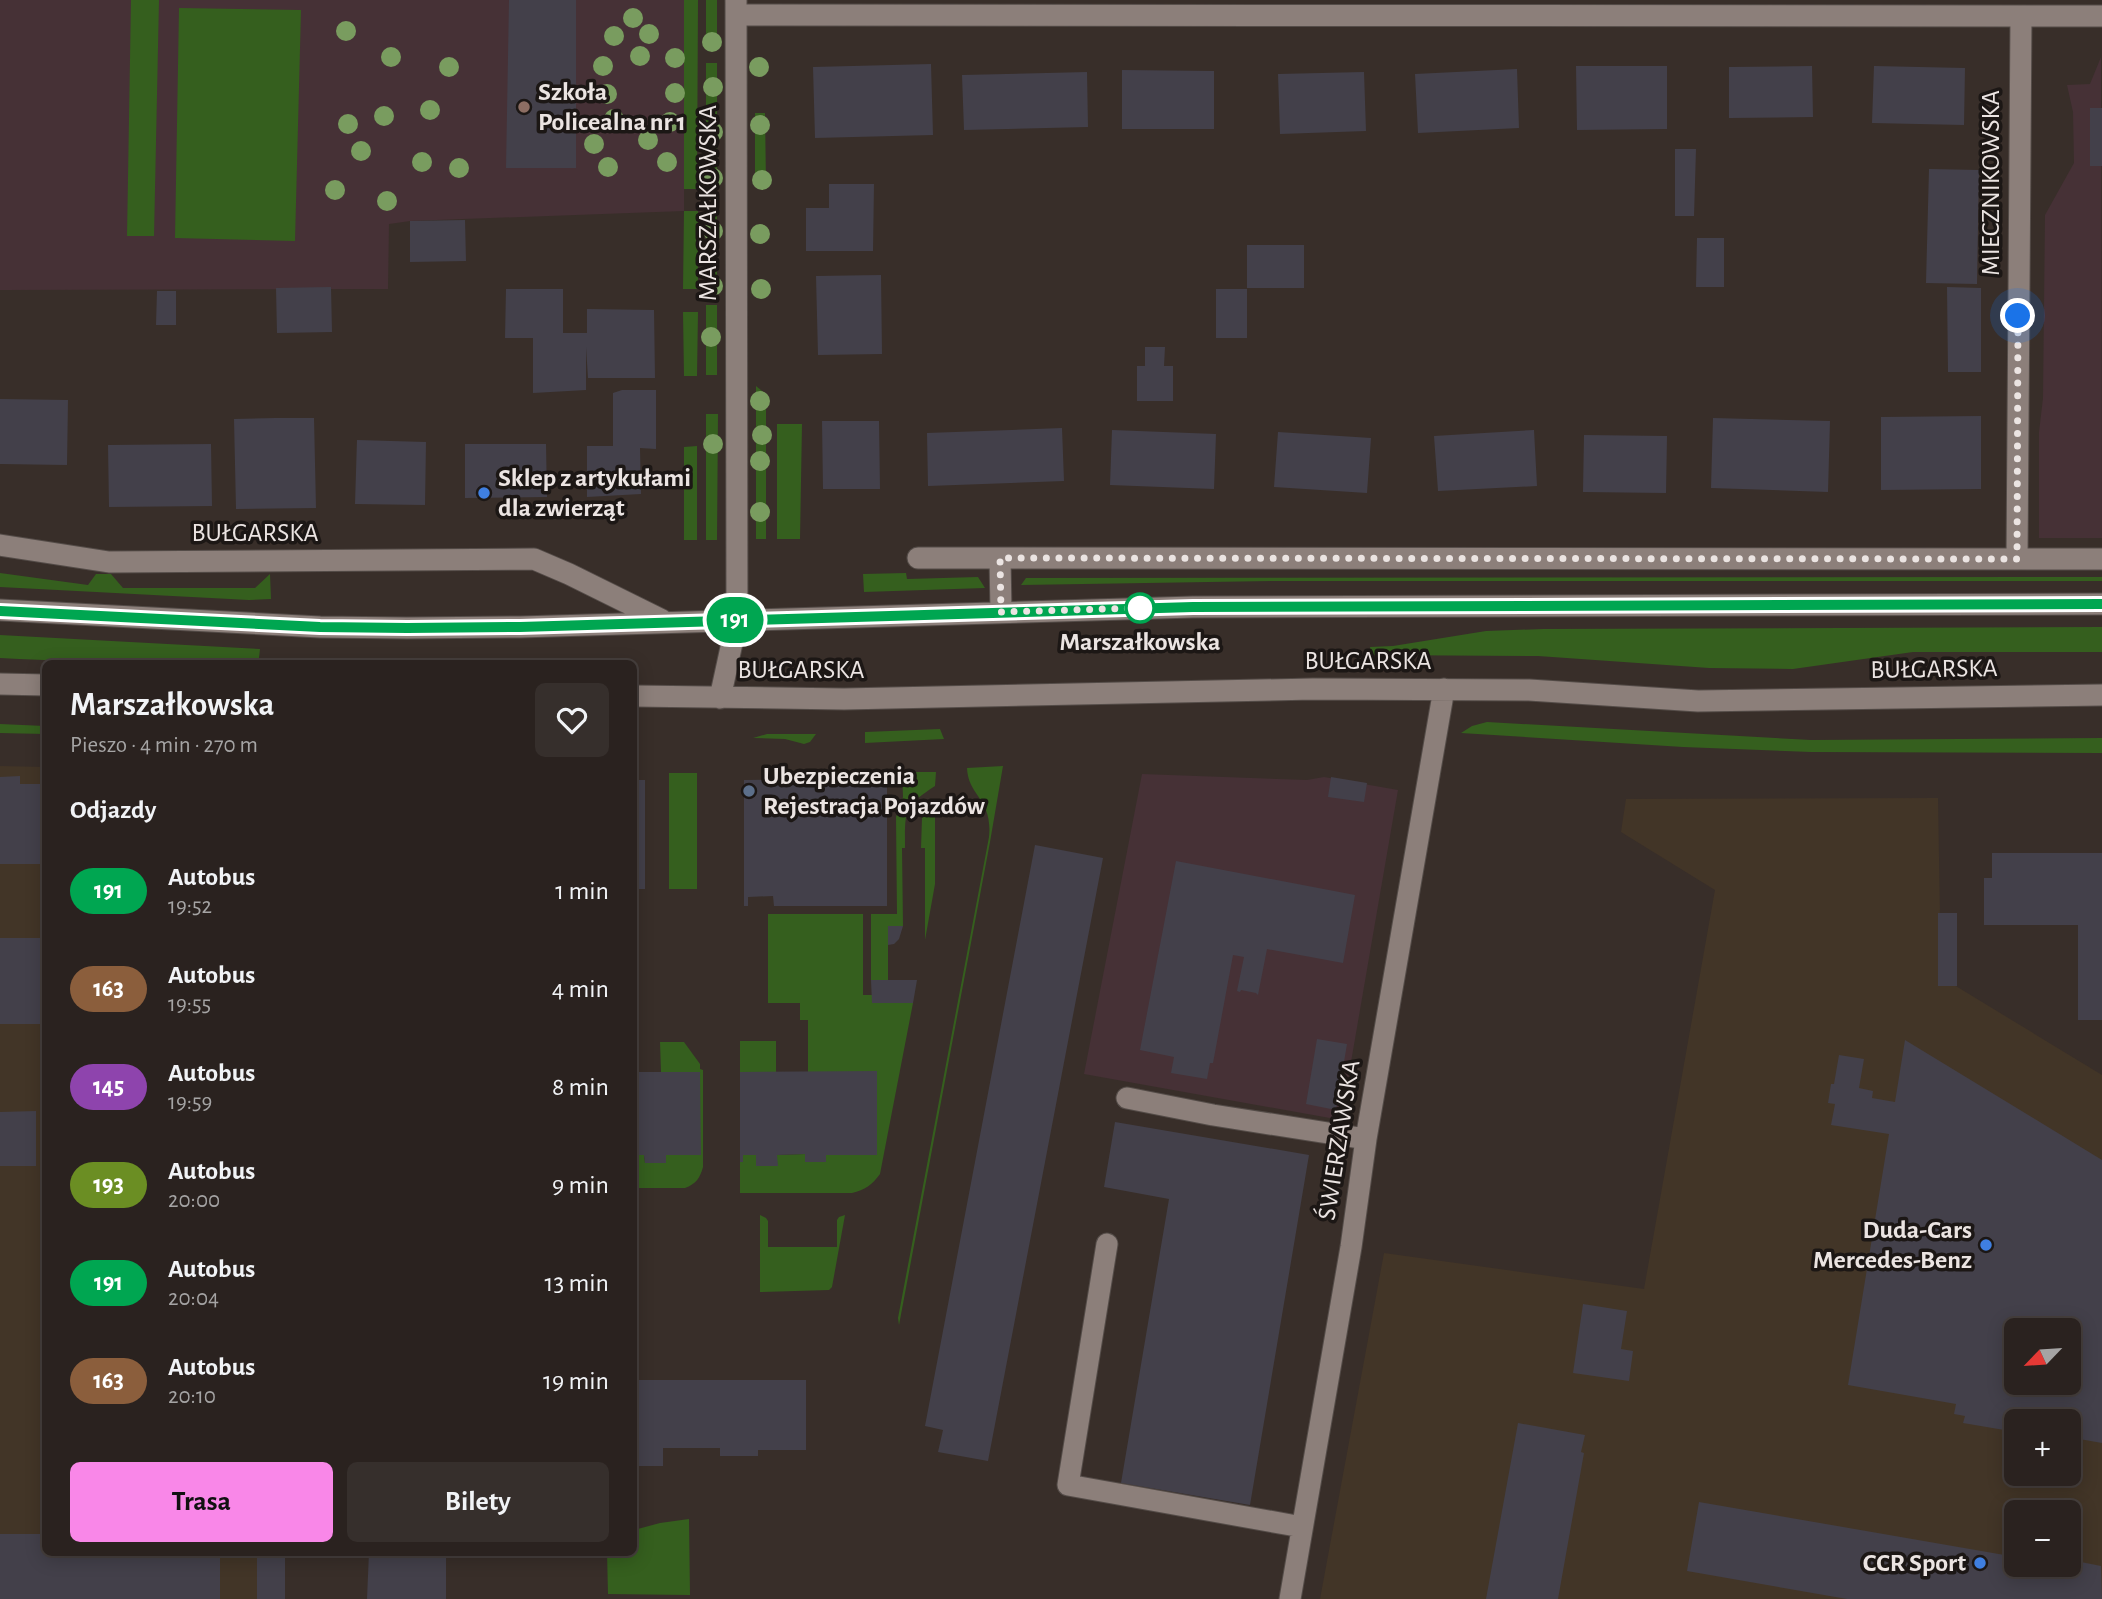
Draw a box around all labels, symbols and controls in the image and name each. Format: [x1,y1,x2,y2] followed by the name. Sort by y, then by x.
[538,79,686,135] place label: Szkoła Policealna nr 1
[1978,90,2004,276] street label: MIECZNIKOWSKA
[516,99,532,115] marker: Szkoła Policealna nr 1
[695,105,721,301] street label: MARSZAŁKOWSKA
[2000,298,2035,333] your location
[498,465,691,521] place label: Sklep z artykułami dla zwierząt
[476,485,492,501] marker: Sklep z artykułami dla zwierząt
[191,520,319,546] street label: BUŁGARSKA
[1125,593,1155,623] marker: Marszałkowska
[695,597,775,643] line badge: 191
[721,608,749,632] text: 191
[1060,629,1220,655] place label: Marszałkowska
[1304,648,1432,674] street label: BUŁGARSKA
[1870,655,1998,683] street label: BUŁGARSKA
[737,657,865,683] street label: BUŁGARSKA
[535,683,609,757] button: heart
[70,689,274,722] text: Marszałkowska
[70,734,258,757] text: Pieszo · 4 min · 270 m
[763,763,986,819] place label: Ubezpieczenia Rejestracja Pojazdów
[741,783,757,799] marker: Ubezpieczenia Rejestracja Pojazdów
[70,797,156,823] text: Odjazdy
[168,864,255,890] text: Autobus
[555,878,609,904] text: 1 min
[94,879,123,903] text: 191
[168,895,212,918] text: 19:52
[168,962,255,988] text: Autobus
[552,976,609,1002] text: 4 min
[93,977,124,1001] text: 163
[168,993,211,1016] text: 19:55
[1311,1058,1365,1222] street label: ŚWIERZAWSKA
[168,1060,255,1086] text: Autobus
[552,1074,609,1100] text: 8 min
[93,1075,124,1099] text: 145
[168,1091,212,1114] text: 19:59
[168,1158,255,1184] text: Autobus
[552,1172,609,1198] text: 9 min
[93,1173,124,1197] text: 193
[168,1189,220,1212] text: 20:00
[1813,1217,1972,1273] place label: Duda-Cars Mercedes-Benz
[1978,1237,1994,1253] marker: Duda-Cars Mercedes-Benz
[168,1256,255,1282] text: Autobus
[545,1270,609,1296] text: 13 min
[94,1271,123,1295] text: 191
[168,1287,219,1310] text: 20:04
[2004,1318,2081,1395] north arrow
[2004,1318,2081,1577] map controls
[168,1354,255,1380] text: Autobus
[543,1368,609,1394] text: 19 min
[93,1369,124,1393] text: 163
[168,1385,216,1408] text: 20:10
[2004,1409,2081,1486] button: +
[70,1462,333,1542] button: Trasa
[347,1462,609,1542] button: Bilety
[2004,1500,2081,1577] button: −
[1863,1550,1966,1576] place label: CCR Sport
[1972,1555,1988,1571] marker: CCR Sport

